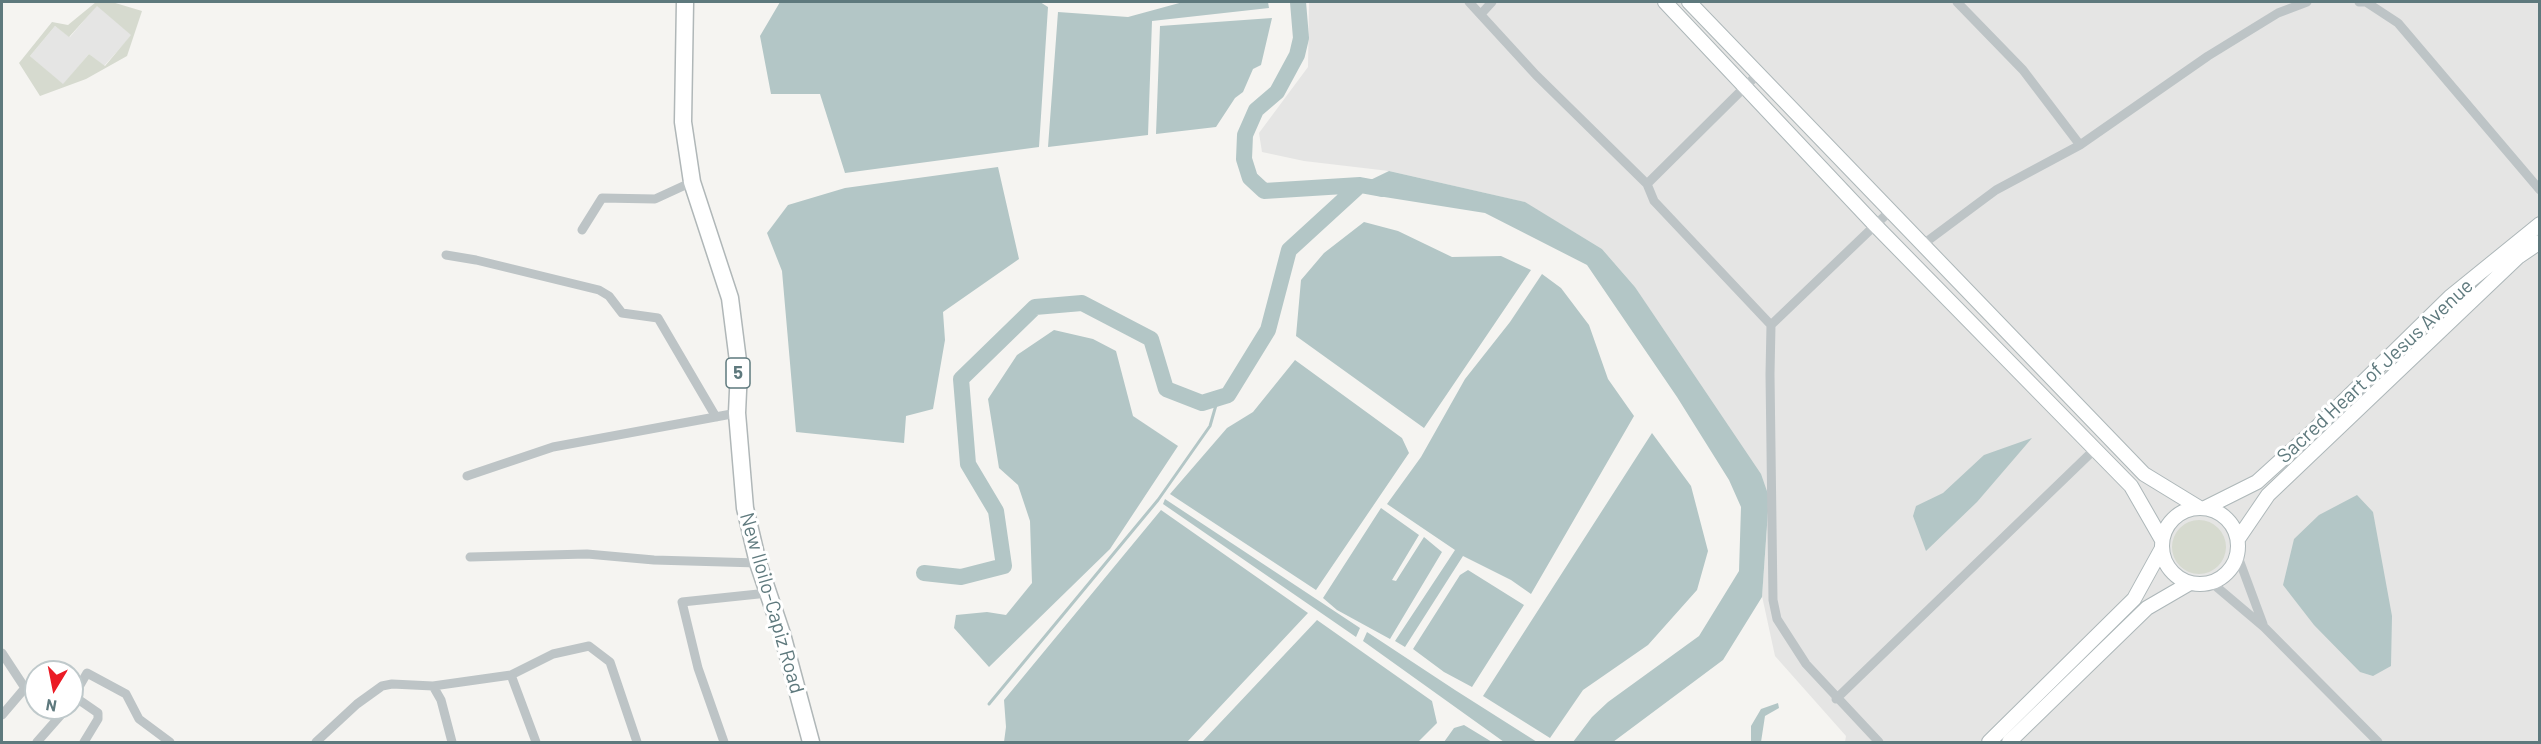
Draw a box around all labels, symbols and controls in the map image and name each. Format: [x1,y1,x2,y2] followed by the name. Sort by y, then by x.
[2272,274,2478,468] street label: Sacred Heart of Jesus Avenue
[726,358,750,388] road number: 5
[735,510,809,696] street label: New Iloilo-Capiz Road
[24,660,84,720] north arrow
[44,696,58,717] text: N

